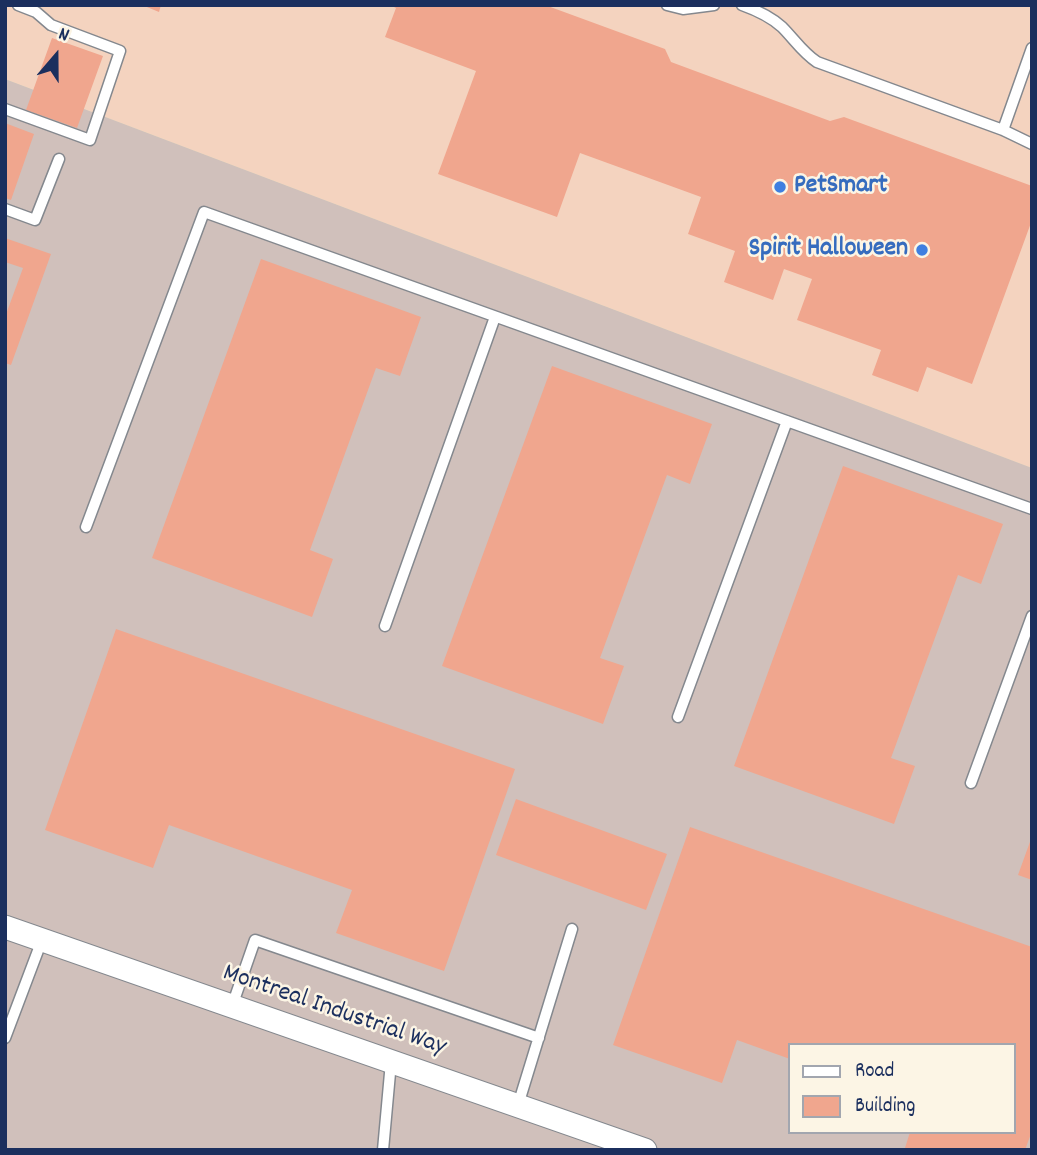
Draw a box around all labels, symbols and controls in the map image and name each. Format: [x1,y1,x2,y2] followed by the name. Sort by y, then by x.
[21,21,91,91] north arrow
[54,22,72,50] text: N
[794,171,888,203] place label: PetSmart
[772,179,788,195] marker: PetSmart
[749,234,908,266] place label: Spirit Halloween
[914,242,930,258] marker: Spirit Halloween
[218,959,450,1065] street label: Montreal Industrial Way
[788,1043,1016,1134] legend
[855,1057,894,1087] text: Road
[855,1092,915,1122] text: Building

